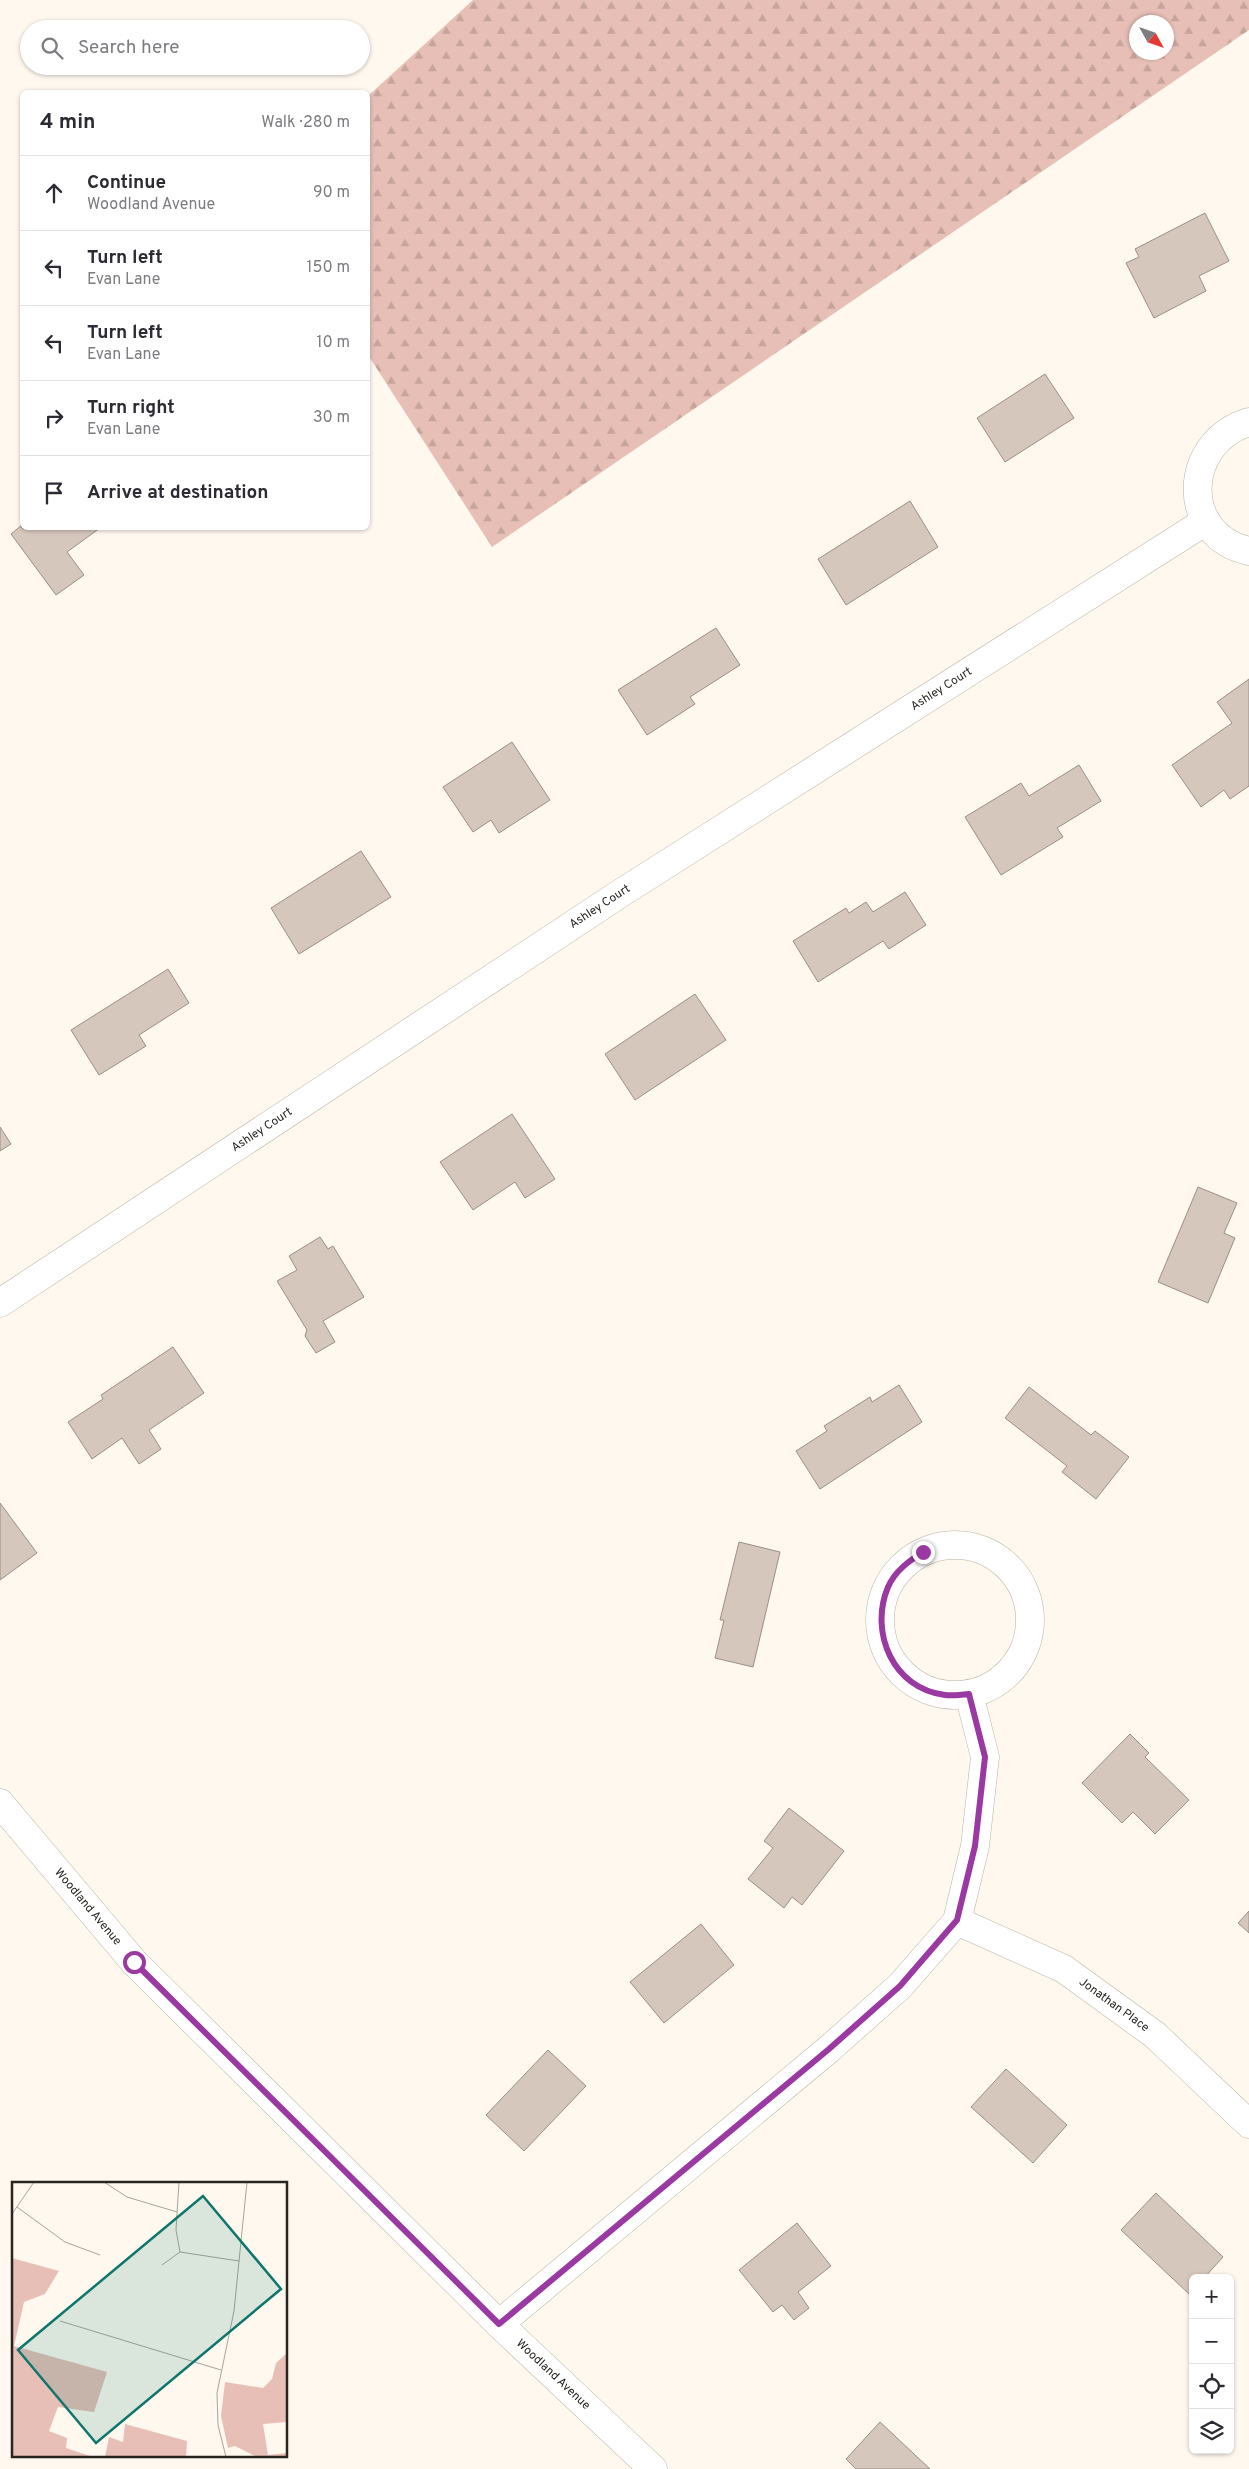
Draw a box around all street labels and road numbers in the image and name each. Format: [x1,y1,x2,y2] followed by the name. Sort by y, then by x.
[908,664,975,715] street label: Ashley Court
[566,881,634,933] street label: Ashley Court
[228,1104,296,1156] street label: Ashley Court
[51,1865,125,1949] street label: Woodland Avenue
[1076,1974,1152,2036] street label: Jonathan Place
[512,2336,593,2414] street label: Woodland Avenue

